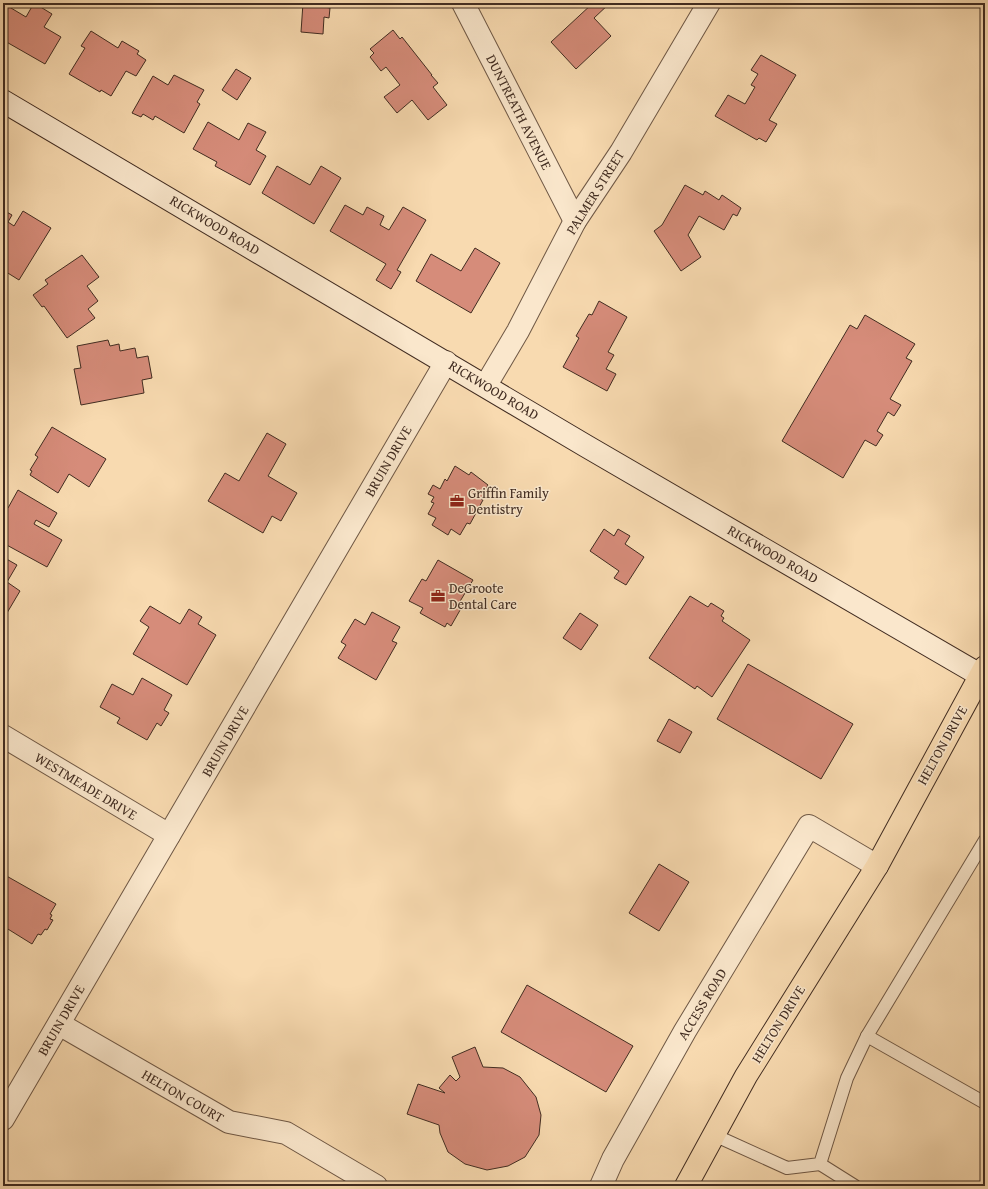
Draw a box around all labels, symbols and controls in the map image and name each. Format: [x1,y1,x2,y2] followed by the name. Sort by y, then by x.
[481,51,557,173] street label: DUNTREATH AVENUE
[561,146,629,238] street label: PALMER STREET
[166,190,264,260] street label: RICKWOOD ROAD
[445,355,543,425] street label: RICKWOOD ROAD
[360,422,416,500] street label: BRUIN DRIVE
[468,483,549,519] place label: Griffin Family Dentistry
[449,493,465,509] office icon: Griffin Family Dentistry
[724,520,822,588] street label: RICKWOOD ROAD
[449,578,517,614] place label: DeGroote Dental Care
[430,588,446,604] office icon: DeGroote Dental Care
[197,702,253,780] street label: BRUIN DRIVE
[912,702,972,788] street label: HELTON DRIVE
[31,747,141,825] street label: WESTMEADE DRIVE
[673,964,731,1044] street label: ACCESS ROAD
[33,981,89,1059] street label: BRUIN DRIVE
[746,981,810,1067] street label: HELTON DRIVE
[138,1064,228,1128] street label: HELTON COURT

